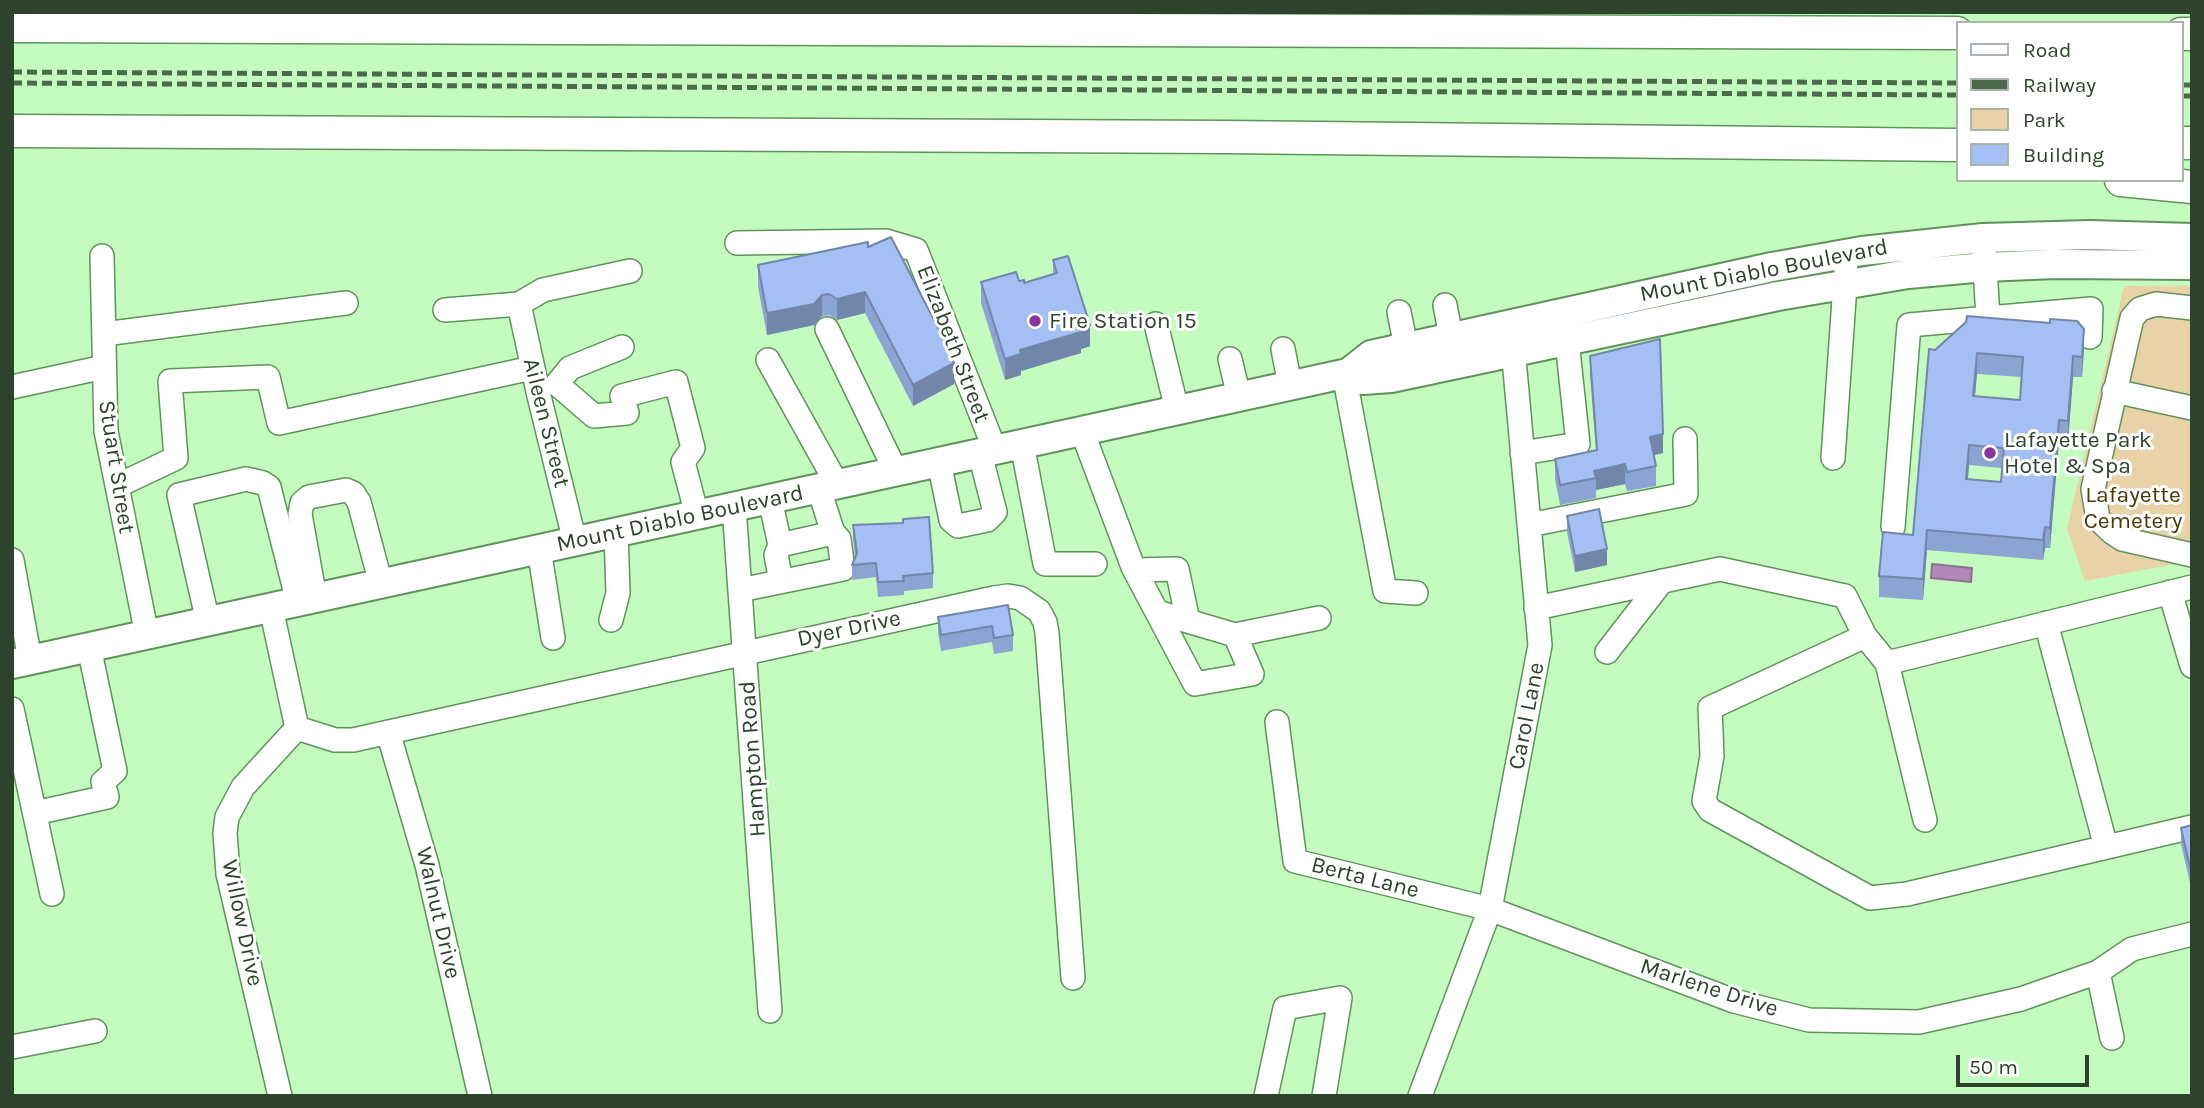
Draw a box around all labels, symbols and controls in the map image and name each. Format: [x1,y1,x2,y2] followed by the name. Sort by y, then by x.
[1955,21,2183,182] legend
[2023,38,2071,62] text: Road
[2023,73,2096,97] text: Railway
[2023,108,2066,132] text: Park
[2023,143,2104,167] text: Building
[1638,233,1890,309] street label: Mount Diablo Boulevard
[910,261,996,427] street label: Elizabeth Street
[1049,307,1197,335] place label: Fire Station 15
[1027,313,1043,329] marker: Fire Station 15
[517,355,575,491] street label: Aileen Street
[92,398,140,536] street label: Stuart Street
[2004,426,2152,480] place label: Lafayette Park Hotel & Spa
[1982,445,1998,461] marker: Lafayette Park Hotel & Spa
[554,479,806,559] street label: Mount Diablo Boulevard
[2084,481,2182,535] park label: Lafayette Cemetery
[795,605,903,653] street label: Dyer Drive
[1503,660,1551,772] street label: Carol Lane
[734,680,772,838] street label: Hampton Road
[409,844,467,982] street label: Walnut Drive
[1308,851,1422,905] street label: Berta Lane
[215,857,269,989] street label: Willow Drive
[1636,953,1782,1023] street label: Marlene Drive
[1959,1042,2092,1086] scale bar
[1969,1055,2018,1079] text: 50 m

